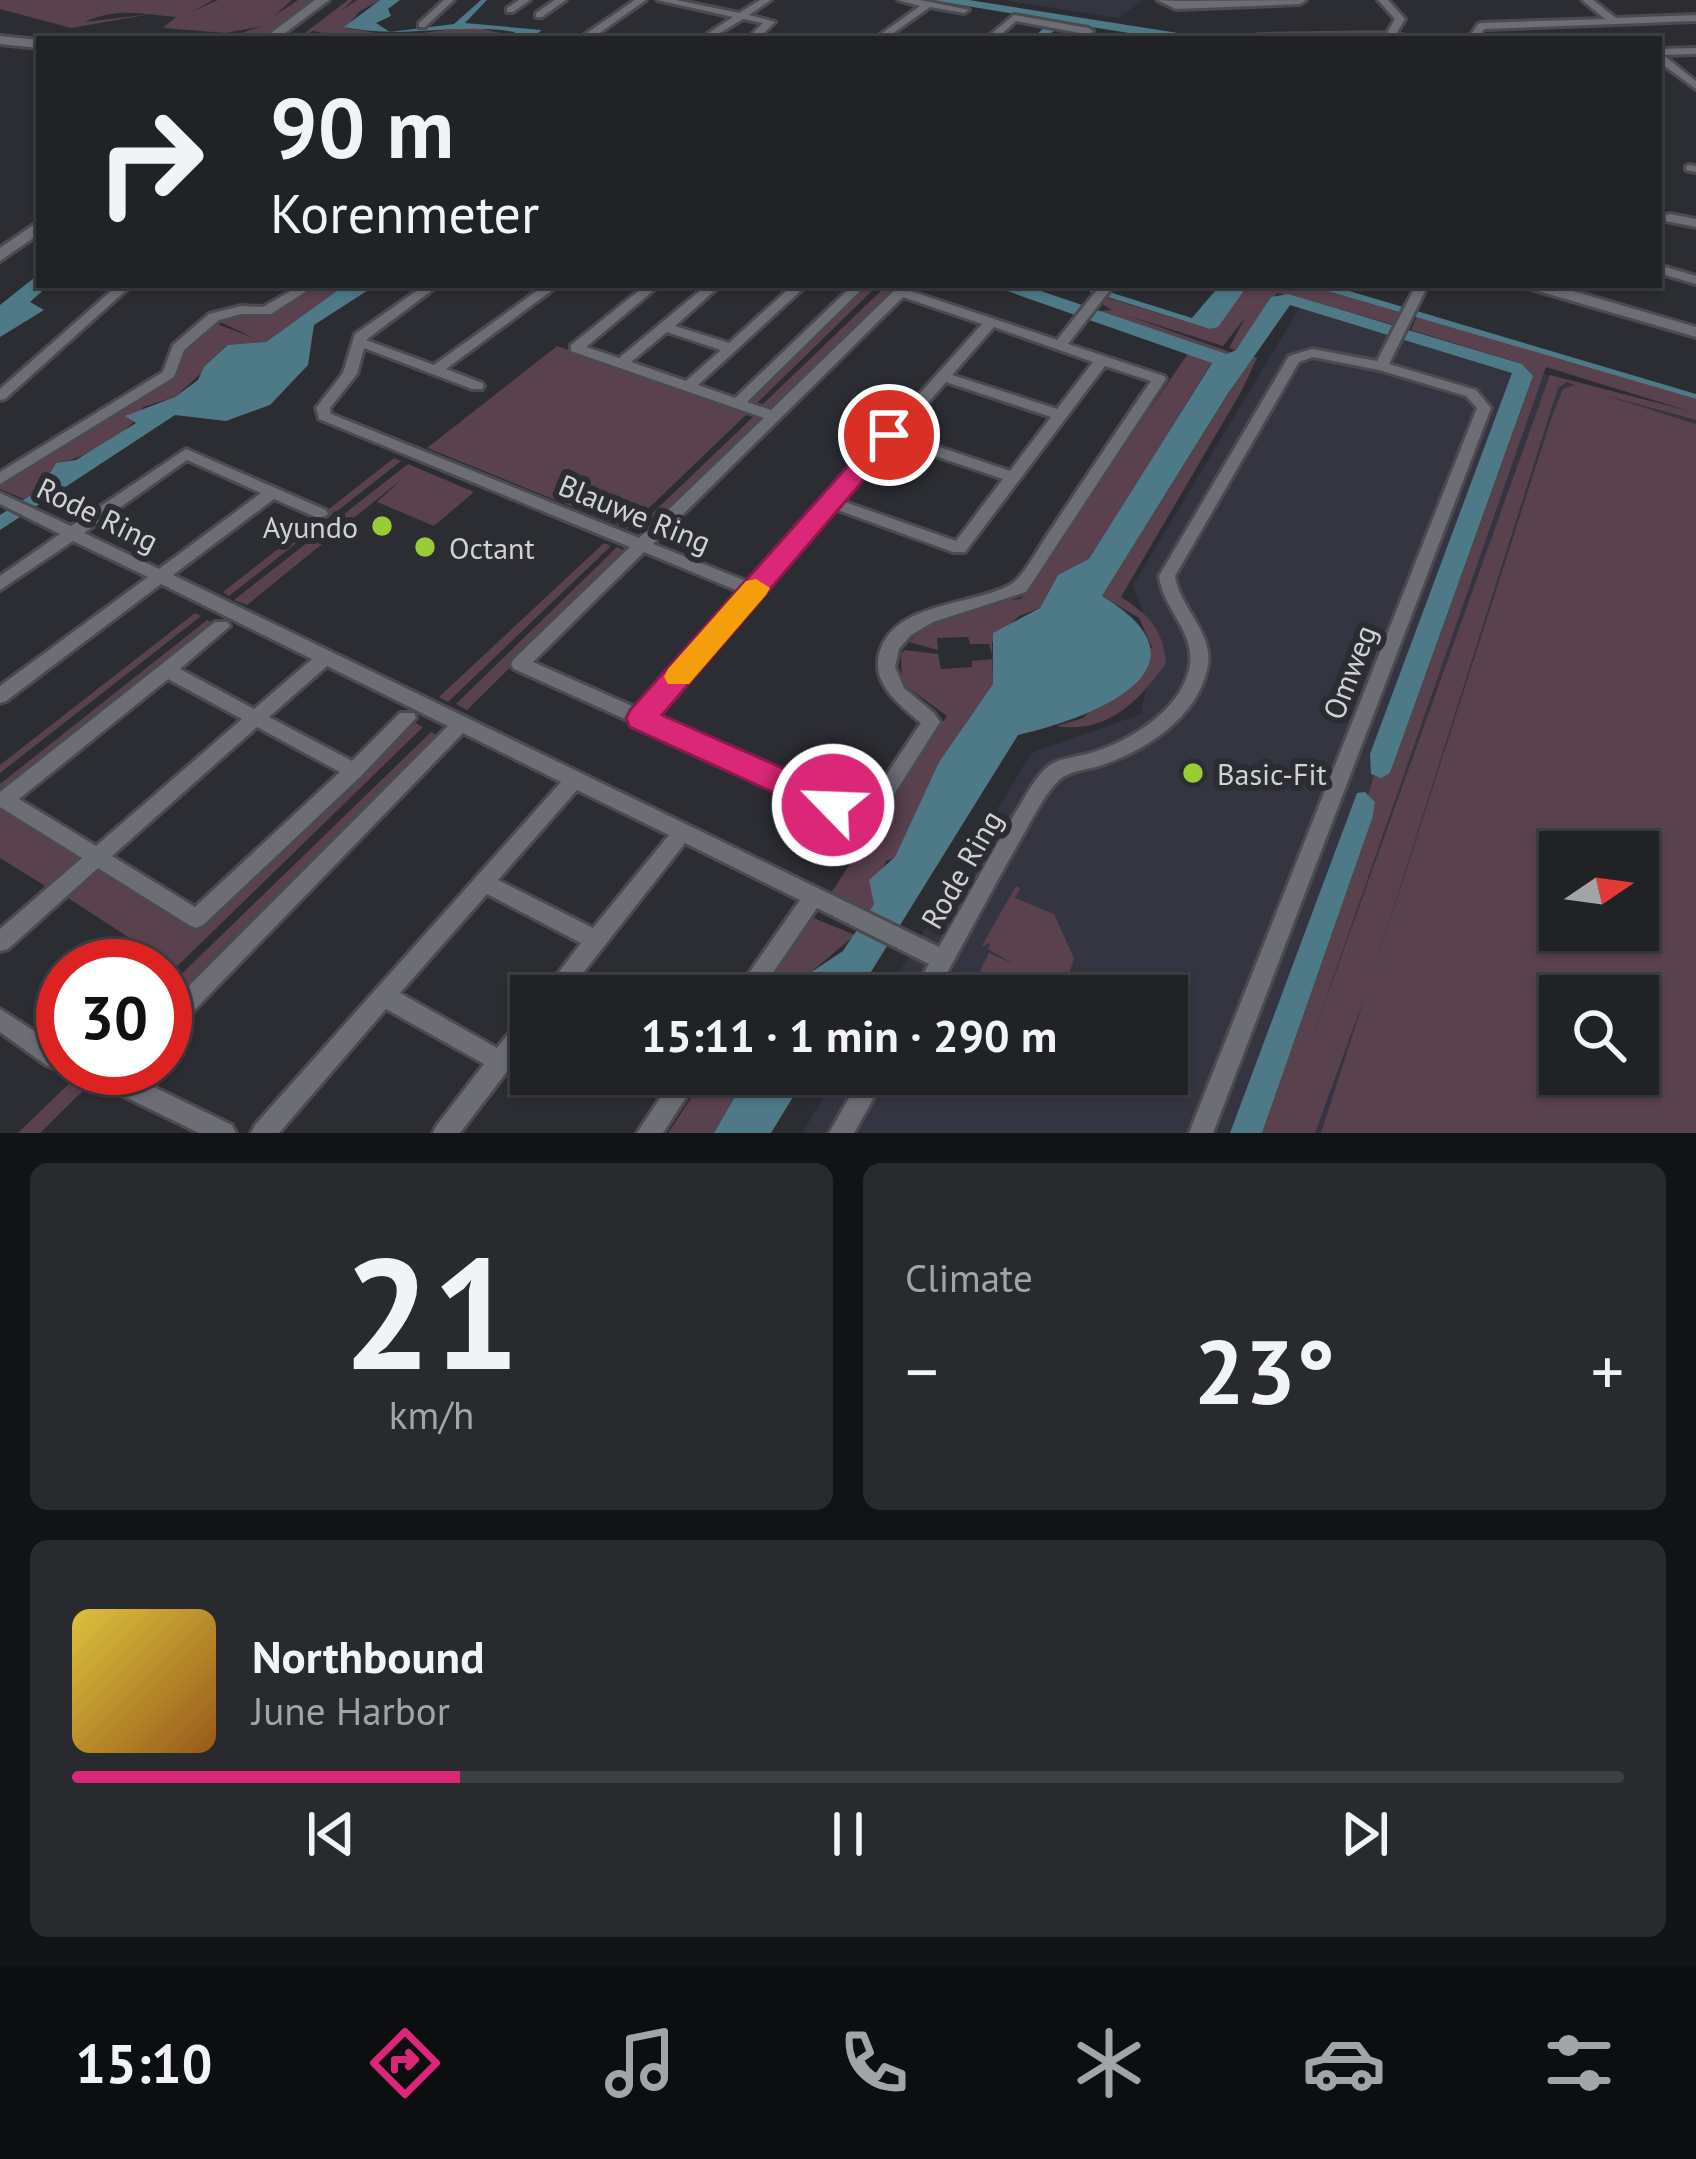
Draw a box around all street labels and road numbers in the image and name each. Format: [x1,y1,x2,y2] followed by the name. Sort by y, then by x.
[553,465,717,561] street label: Blauwe Ring
[31,468,165,560] street label: Rode Ring
[1313,619,1385,725] street label: Omweg
[912,803,1010,935] street label: Rode Ring

